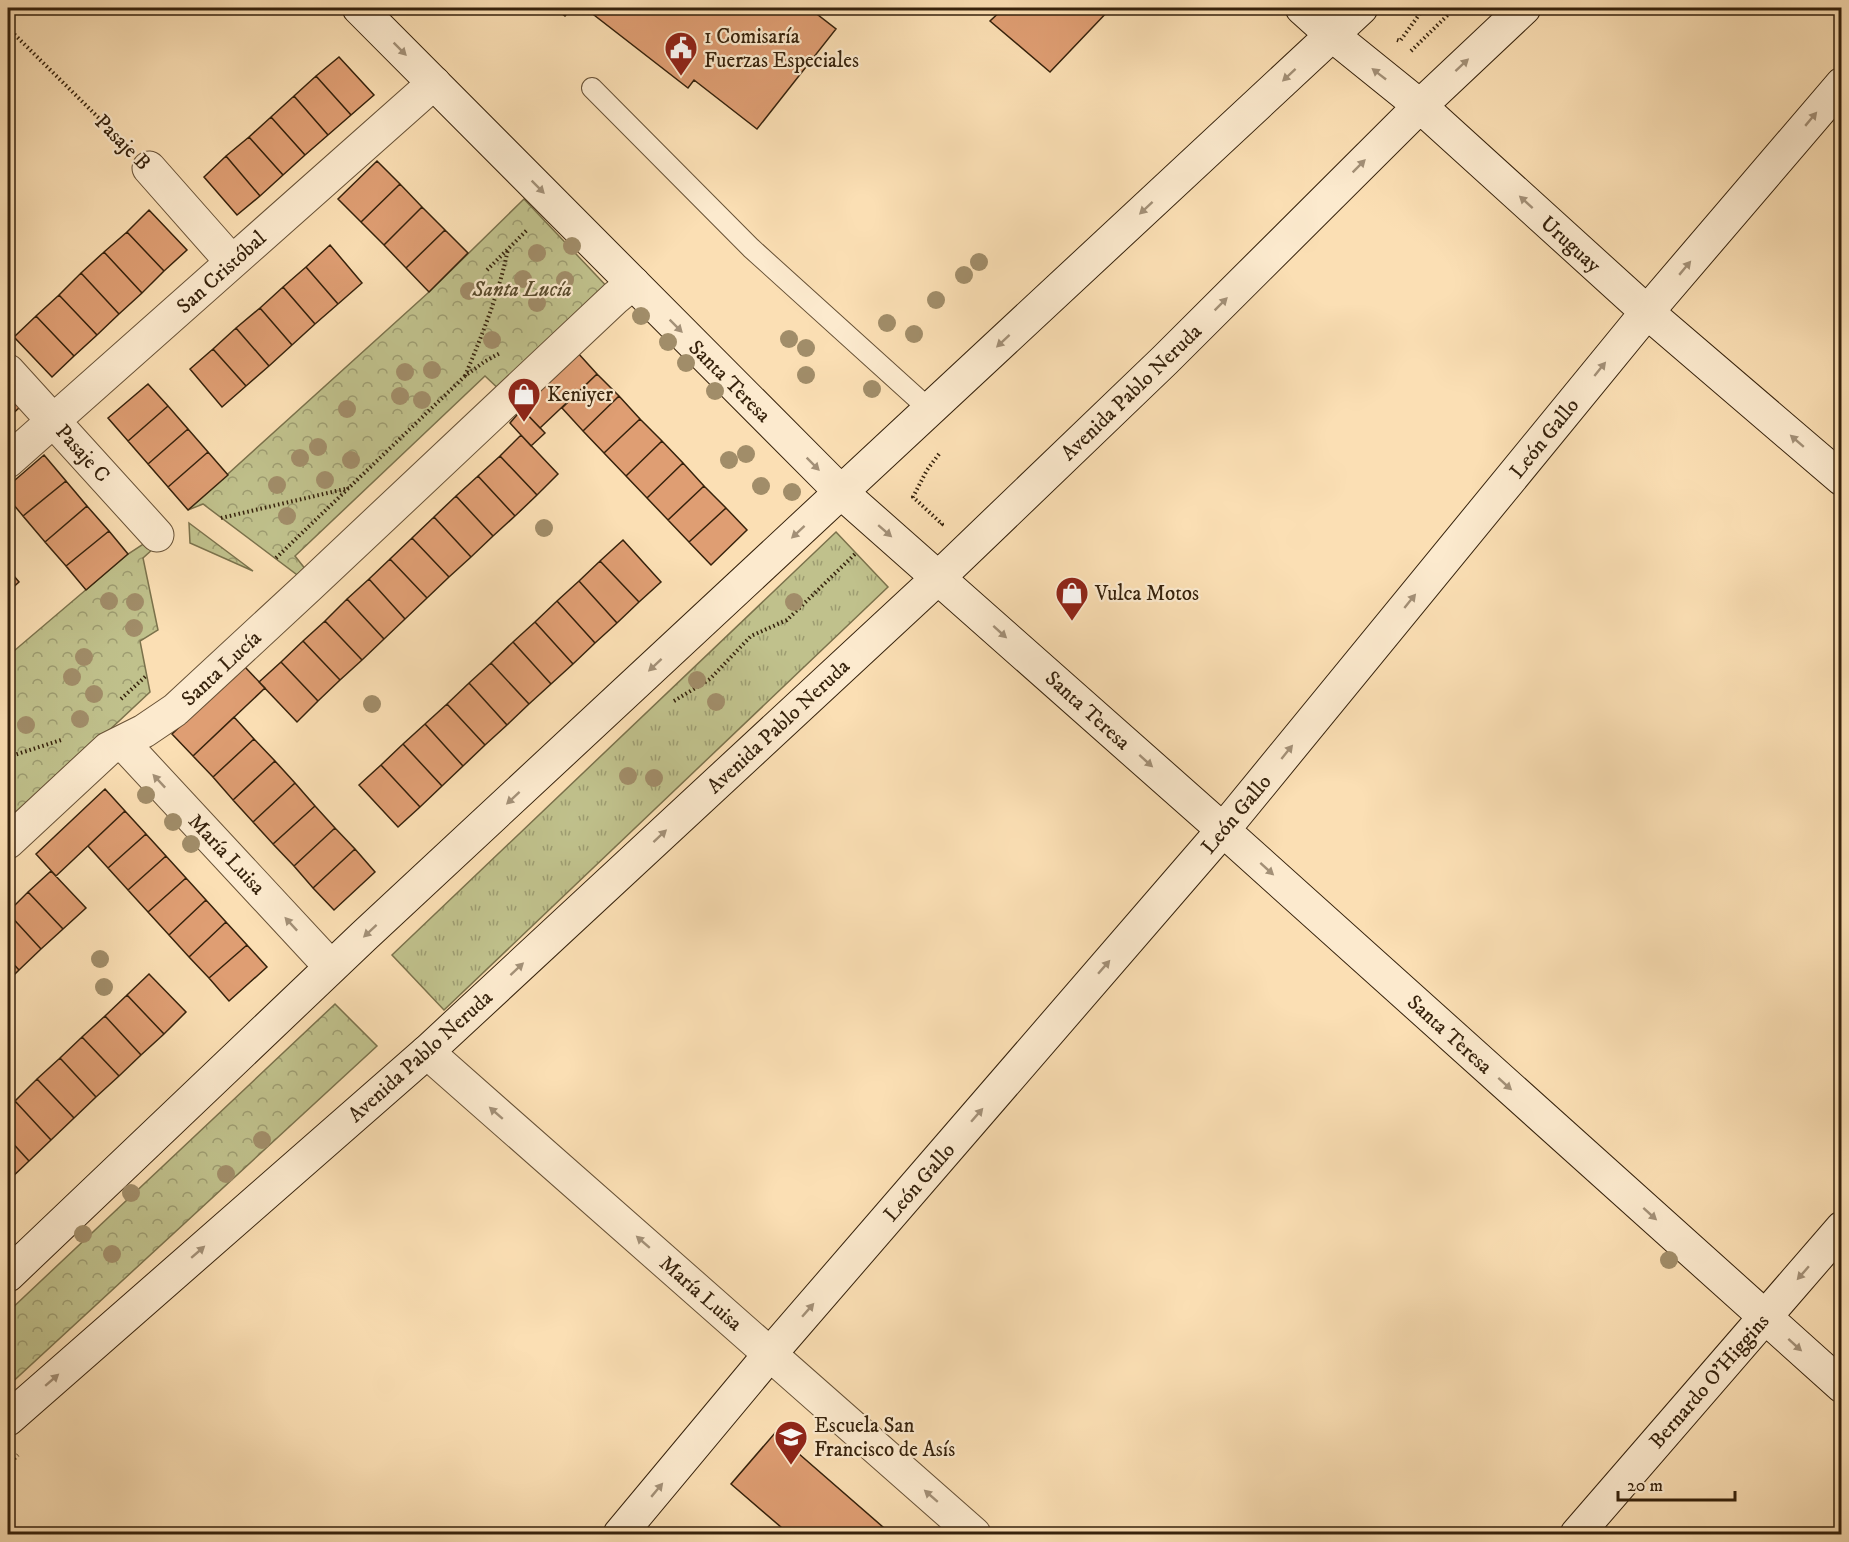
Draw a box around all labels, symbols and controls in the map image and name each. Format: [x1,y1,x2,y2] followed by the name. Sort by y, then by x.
[704,24,859,74] place label: 1 Comisaría Fuerzas Especiales
[663,30,699,77] public building icon: 1 Comisaría Fuerzas Especiales
[393,42,408,56] one-way arrow
[1455,59,1469,73] one-way arrow
[1282,68,1297,81] one-way arrow
[1372,68,1387,80] one-way arrow
[89,109,156,176] street label: Pasaje B
[1804,112,1817,127] one-way arrow
[1352,160,1366,174] one-way arrow
[531,180,545,194] one-way arrow
[1518,195,1533,209] one-way arrow
[1139,201,1154,215] one-way arrow
[1535,211,1607,279] street label: Uruguay
[172,225,272,320] street label: San Cristóbal
[1678,260,1691,276] one-way arrow
[471,277,572,303] park label: Santa Lucía
[1214,297,1229,311] one-way arrow
[668,318,682,332] one-way arrow
[1056,319,1208,467] street label: Avenida Pablo Neruda
[997,333,1011,347] one-way arrow
[683,335,776,428] street label: Santa Teresa
[1594,361,1607,377] one-way arrow
[506,376,542,423] shop icon: Keniyer
[547,382,613,408] place label: Keniyer
[1505,393,1585,484] street label: León Gallo
[49,419,115,488] street label: Pasaje C
[1790,435,1805,448] one-way arrow
[806,456,820,471] one-way arrow
[877,524,892,538] one-way arrow
[791,525,806,538] one-way arrow
[1054,575,1090,622] shop icon: Vulca Motos
[1094,581,1199,607] place label: Vulca Motos
[1404,593,1417,609] one-way arrow
[176,625,267,712] street label: Santa Lucía
[992,625,1007,639] one-way arrow
[702,654,856,800] street label: Avenida Pablo Neruda
[648,658,663,672] one-way arrow
[1039,666,1135,756] street label: Santa Teresa
[1280,745,1293,760] one-way arrow
[1138,754,1153,768] one-way arrow
[1196,770,1278,860] street label: León Gallo
[153,774,166,789] one-way arrow
[506,790,520,804] one-way arrow
[182,809,270,901] street label: María Luisa
[652,829,667,843] one-way arrow
[1259,862,1274,875] one-way arrow
[284,917,298,932] one-way arrow
[363,923,377,937] one-way arrow
[1098,959,1111,975] one-way arrow
[509,962,524,976] one-way arrow
[343,985,498,1129] street label: Avenida Pablo Neruda
[1401,990,1497,1080] street label: Santa Teresa
[1498,1077,1513,1091] one-way arrow
[489,1106,504,1120] one-way arrow
[970,1108,983,1123] one-way arrow
[878,1138,961,1227] street label: León Gallo
[1643,1207,1658,1221] one-way arrow
[635,1235,650,1249] one-way arrow
[190,1246,205,1259] one-way arrow
[654,1251,747,1337] street label: María Luisa
[1797,1265,1810,1281] one-way arrow
[801,1303,814,1318] one-way arrow
[1644,1309,1775,1454] street label: Bernardo O'Higgins
[1788,1338,1803,1352] one-way arrow
[44,1373,59,1387] one-way arrow
[814,1413,955,1463] place label: Escuela San Francisco de Asís
[773,1419,809,1466] school or university icon: Escuela San Francisco de Asís
[1618,1464,1735,1502] scale bar
[1627,1475,1663,1497] text: 20 m
[650,1482,663,1497] one-way arrow
[923,1489,938,1503] one-way arrow

